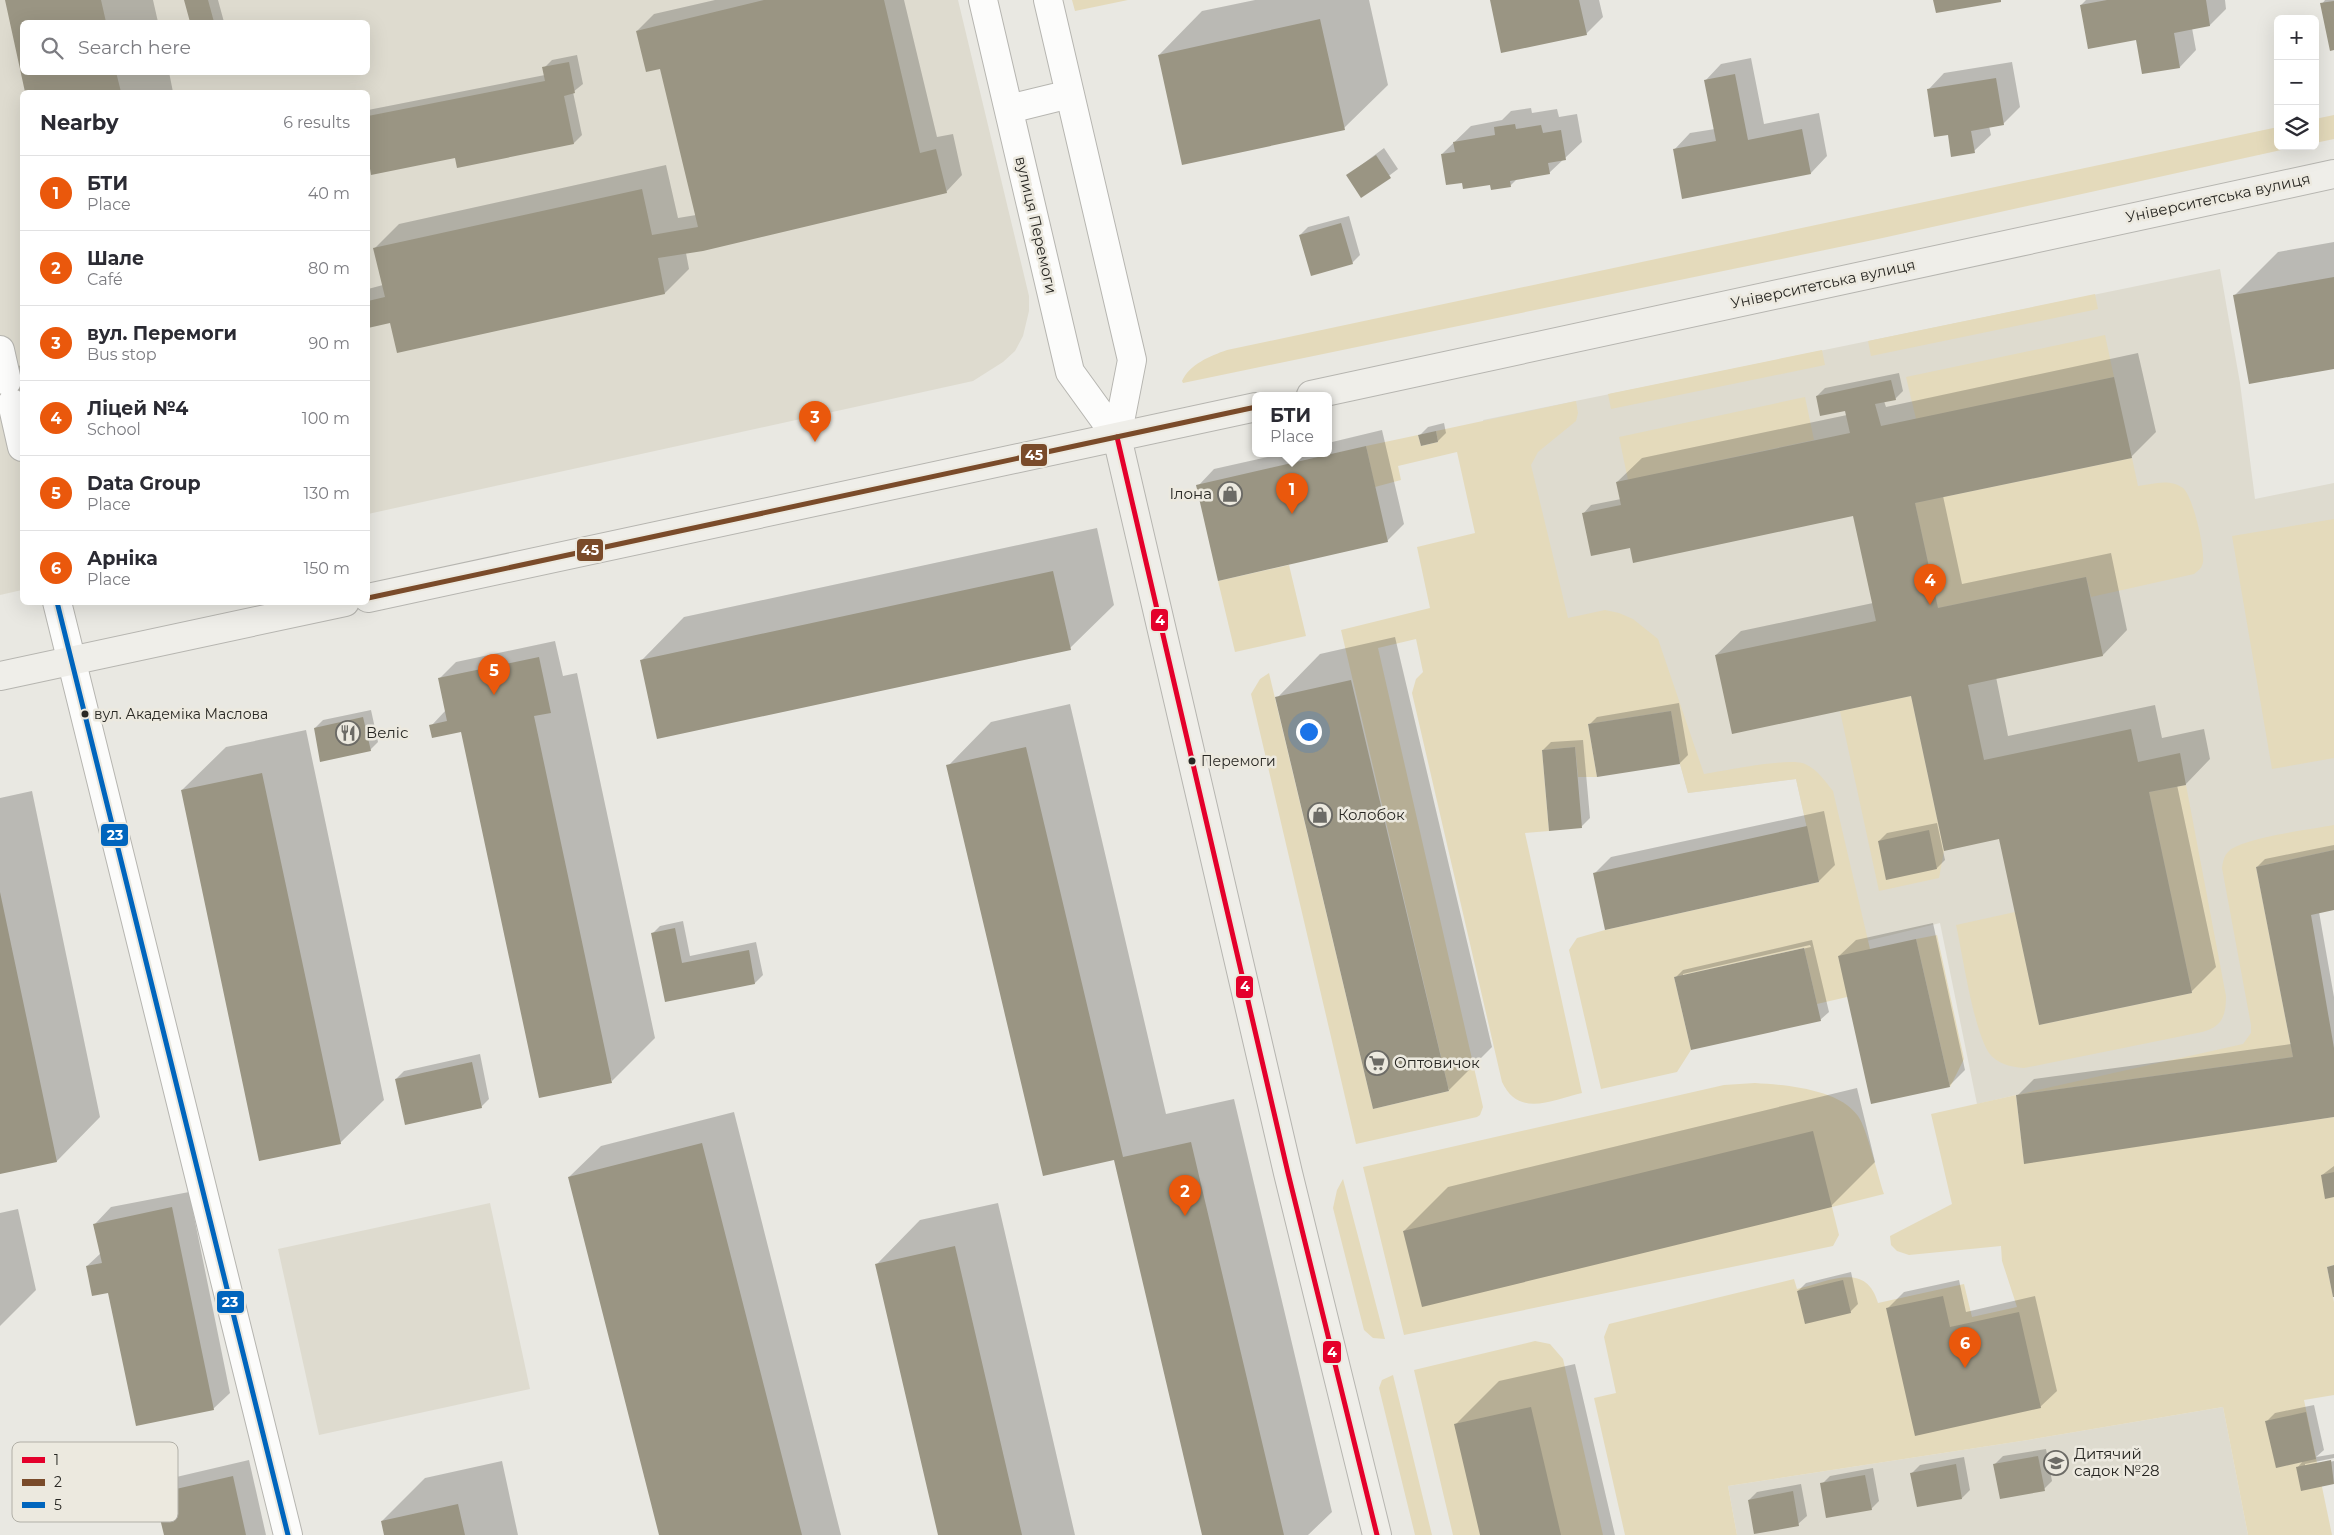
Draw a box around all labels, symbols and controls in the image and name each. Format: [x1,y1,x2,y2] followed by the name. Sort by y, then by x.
[2274,15,2319,150] map controls
[2274,15,2319,60] button: +
[20,20,370,75] search box
[38,34,66,62] icon: search
[78,36,191,59] text: Search here
[2274,60,2319,105] button: −
[2274,105,2319,150] button: layers
[40,110,119,135] text: Nearby
[283,113,350,132] text: 6 results
[1011,154,1062,295] street label: вулиця Перемоги
[2124,169,2312,226] street label: Університетська вулиця
[87,172,128,195] text: БТИ
[53,184,59,203] text: 1
[308,184,350,203] text: 40 m
[87,195,131,214] text: Place
[87,247,144,270] text: Шале
[1729,255,1917,312] street label: Університетська вулиця
[51,259,61,278] text: 2
[308,259,350,278] text: 80 m
[87,270,123,289] text: Café
[87,322,237,345] text: вул. Перемоги
[51,334,61,353] text: 3
[308,334,350,353] text: 90 m
[87,345,157,364] text: Bus stop
[1252,392,1332,457] popup
[87,397,188,420] text: Ліцей №4
[799,401,831,442] pin: 3
[1270,404,1311,427] text: БТИ
[50,409,62,428] text: 4
[302,409,350,428] text: 100 m
[87,420,141,439] text: School
[1270,427,1314,446] text: Place
[1020,443,1048,467] line badge: 45
[1025,446,1043,464] text: 45
[87,472,201,495] text: Data Group
[1276,473,1308,514] pin: 1
[1217,481,1243,507] shop icon: Ілона
[51,484,61,503] text: 5
[303,484,350,503] text: 130 m
[1169,484,1212,503] place label: Ілона
[87,495,131,514] text: Place
[576,538,604,562] line badge: 45
[581,541,599,559] text: 45
[87,547,158,570] text: Арніка
[51,559,61,578] text: 6
[303,559,350,578] text: 150 m
[1914,564,1946,605] pin: 4
[87,570,131,589] text: Place
[1150,608,1169,632] line badge: 4
[1155,611,1165,629] text: 4
[478,654,510,695] pin: 5
[94,705,268,723] place label: вул. Академіка Маслова
[80,709,90,719] marker: вул. Академіка Маслова
[1296,719,1322,745] your location
[335,720,361,746] restaurant icon: Веліс
[366,723,408,742] place label: Веліс
[1201,752,1276,770] place label: Перемоги
[1187,756,1197,766] marker: Перемоги
[1307,802,1333,828] shop icon: Колобок
[1338,805,1405,824] place label: Колобок
[100,823,129,847] line badge: 23
[107,826,123,844] text: 23
[1235,975,1254,999] line badge: 4
[1240,977,1250,995] text: 4
[1364,1050,1390,1076] supermarket icon: Оптовичок
[1394,1053,1480,1072] place label: Оптовичок
[1169,1175,1201,1216] pin: 2
[216,1290,245,1314] line badge: 23
[222,1293,238,1311] text: 23
[1949,1327,1981,1368] pin: 6
[1322,1340,1342,1364] line badge: 4
[1327,1343,1337,1361] text: 4
[12,1442,178,1522] legend
[2074,1444,2160,1480] place label: Дитячий садок №28
[2043,1450,2069,1476] school or university icon: Дитячий садок №28
[54,1451,59,1469] text: 1
[54,1473,62,1491] text: 2
[54,1496,62,1514] text: 5

